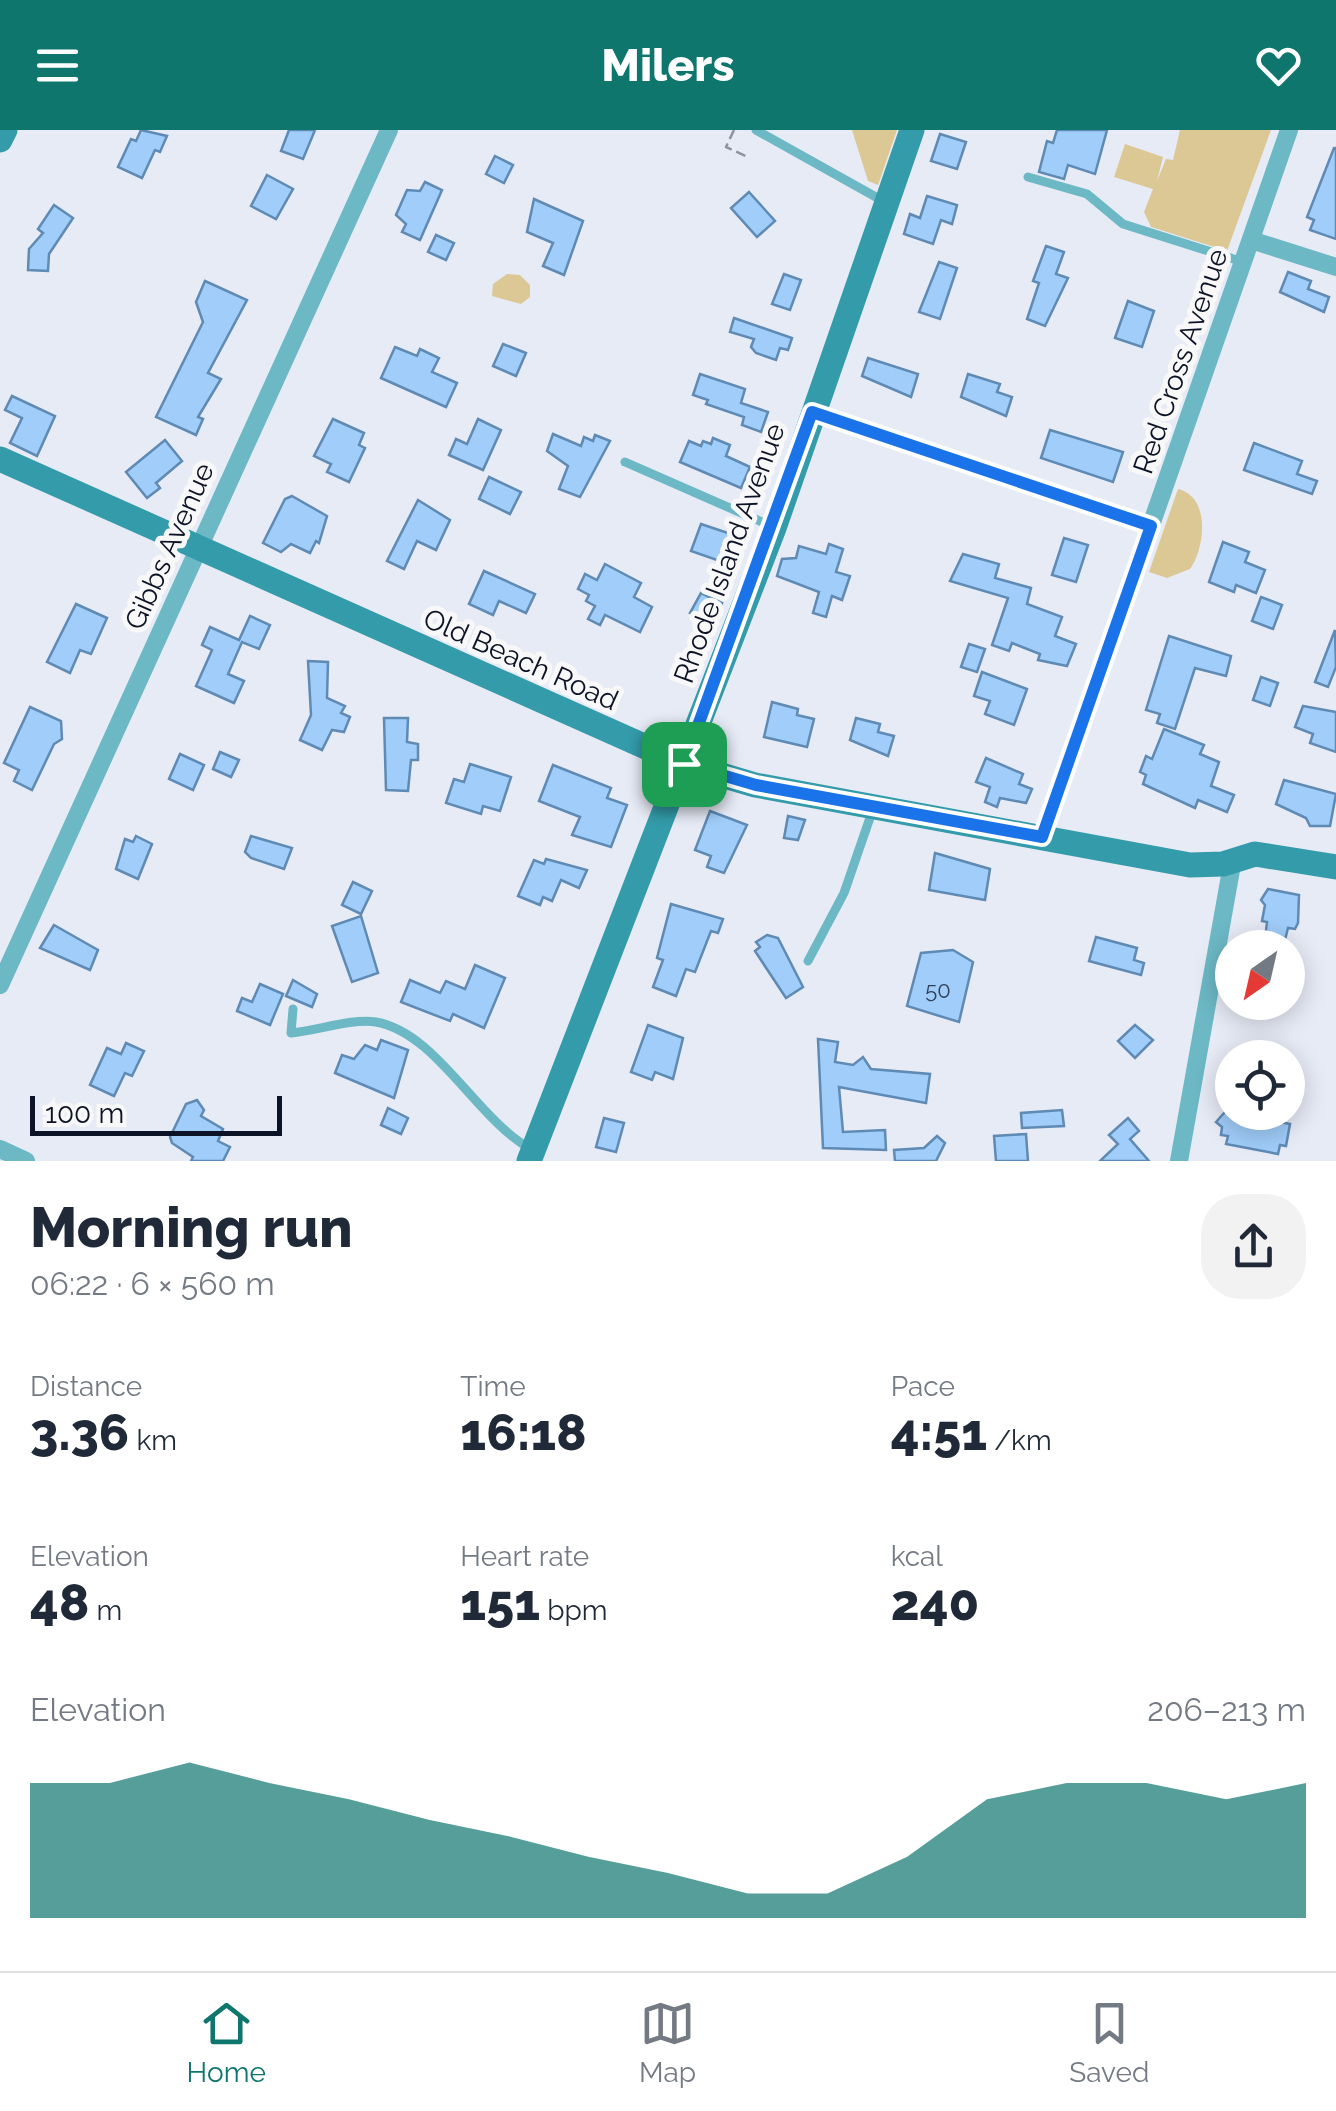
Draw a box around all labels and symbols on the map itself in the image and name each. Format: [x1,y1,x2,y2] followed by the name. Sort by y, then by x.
[1127,244,1234,478] street label: Red Cross Avenue
[667,419,792,687] street label: Rhode Island Avenue
[118,458,221,635] street label: Gibbs Avenue
[418,602,623,717] street label: Old Beach Road
[642,722,727,807] pin
[1215,930,1305,1020] north arrow
[925,977,951,1003] house number: 50
[30,1091,282,1136] scale bar

